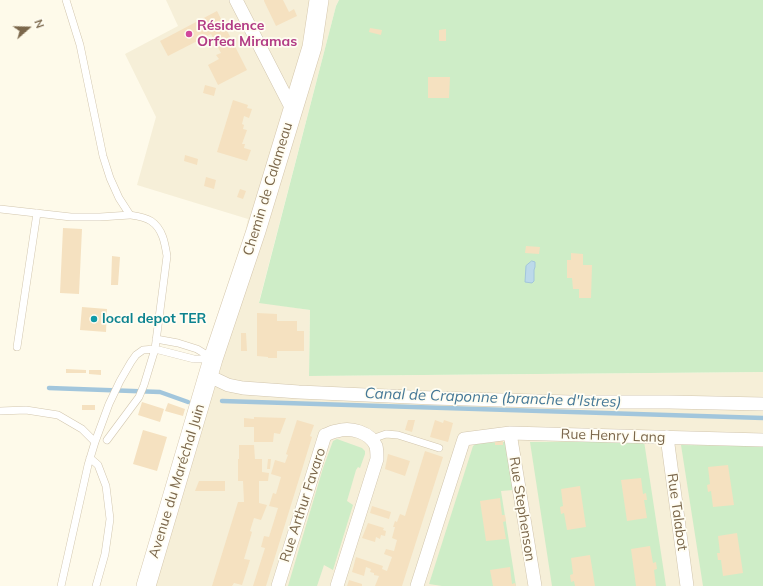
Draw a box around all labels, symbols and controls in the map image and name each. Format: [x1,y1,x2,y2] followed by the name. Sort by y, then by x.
[8,8,48,48] north arrow
[31,18,47,30] text: N
[197,18,297,50] place label: Résidence Orfea Miramas
[184,29,194,39] marker: Résidence Orfea Miramas
[240,120,296,258] street label: Chemin de Calameau
[102,311,206,327] place label: local depot TER
[89,314,99,324] marker: local depot TER
[364,385,622,411] water label: Canal de Craponne (branche d'Istres)
[146,402,208,560] street label: Avenue du Maréchal Juin
[560,426,666,446] street label: Rue Henry Lang
[277,446,329,564] street label: Rue Arthur Favaro
[505,455,539,563] street label: Rue Stephenson
[663,472,691,552] street label: Rue Talabot

